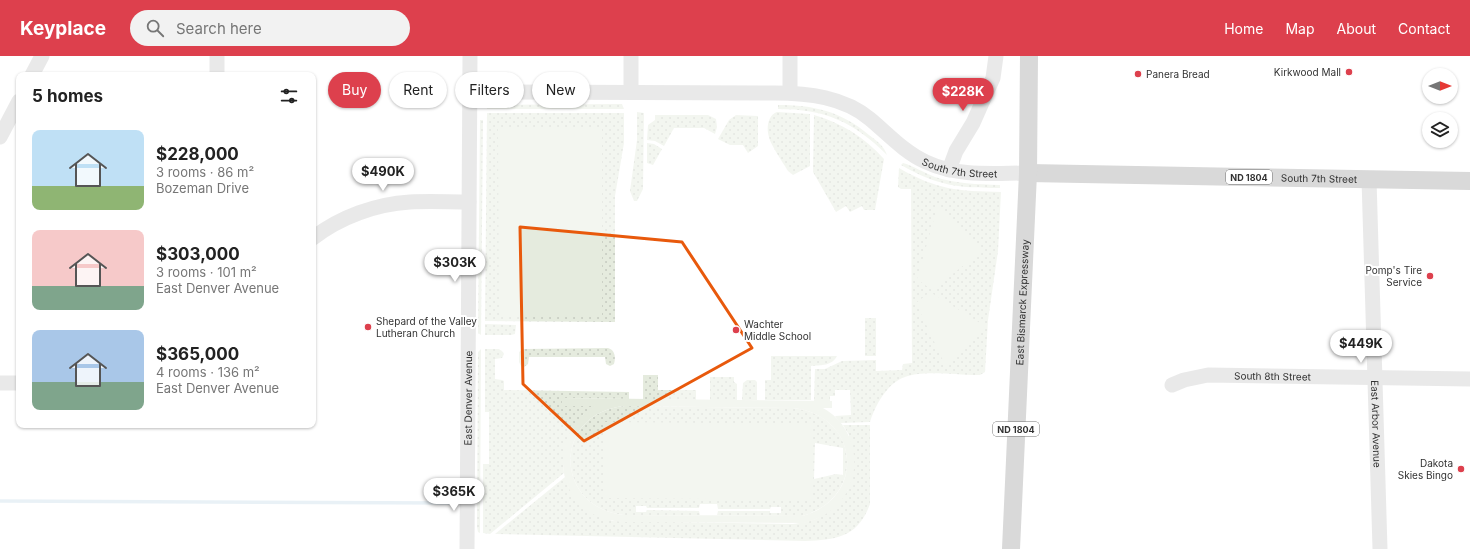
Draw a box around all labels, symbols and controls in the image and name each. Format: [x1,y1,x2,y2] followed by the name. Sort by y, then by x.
[130,10,410,46] search box
[20,17,106,40] text: Keyplace
[144,17,166,39] icon: search
[176,19,262,38] text: Search here
[1224,20,1263,37] text: Home
[1285,20,1315,37] text: Map
[1337,20,1376,37] text: About
[1398,20,1450,37] text: Contact
[1274,66,1341,78] place label: Kirkwood Mall
[1344,67,1354,77] marker: Kirkwood Mall
[1146,68,1210,80] place label: Panera Bread
[1422,68,1458,104] north arrow
[1422,68,1458,148] map controls
[1133,69,1143,79] marker: Panera Bread
[328,72,381,108] chip: Buy
[389,72,447,108] chip: Rent
[455,72,524,108] chip: Filters
[532,72,590,108] chip: New
[935,78,991,112] pin: $228K
[942,83,984,99] text: $228K
[278,85,300,107] icon: filters
[32,86,103,106] text: 5 homes
[1422,112,1458,148] button: layers
[156,144,239,164] text: $228,000
[64,146,112,194] icon: home
[920,155,998,179] street label: South 7th Street
[355,158,411,192] pin: $490K
[361,163,405,179] text: $490K
[156,164,254,180] text: 3 rooms · 86 m²
[1226,170,1272,184] road number: ND 1804
[1281,172,1358,185] street label: South 7th Street
[156,180,249,196] text: Bozeman Drive
[1013,239,1031,366] street label: East Bismarck Expressway
[156,244,240,264] text: $303,000
[64,246,112,294] icon: home
[427,249,483,283] pin: $303K
[433,254,477,270] text: $303K
[156,264,257,280] text: 3 rooms · 101 m²
[1366,264,1422,288] place label: Pomp's Tire Service
[1425,271,1435,281] marker: Pomp's Tire Service
[156,280,279,296] text: East Denver Avenue
[376,315,477,339] place label: Shepard of the Valley Lutheran Church
[744,318,811,342] place label: Wachter Middle School
[363,322,373,332] marker: Shepard of the Valley Lutheran Church
[731,325,741,335] marker: Wachter Middle School
[1333,330,1389,364] pin: $449K
[1339,335,1383,351] text: $449K
[156,344,239,364] text: $365,000
[64,346,112,394] icon: home
[462,350,474,445] street label: East Denver Avenue
[156,364,260,380] text: 4 rooms · 136 m²
[1234,369,1312,383] street label: South 8th Street
[156,380,279,396] text: East Denver Avenue
[1369,380,1384,468] street label: East Arbor Avenue
[993,422,1039,436] road number: ND 1804
[1398,457,1453,481] place label: Dakota Skies Bingo
[1456,464,1466,474] marker: Dakota Skies Bingo
[426,478,482,512] pin: $365K
[432,483,476,499] text: $365K

